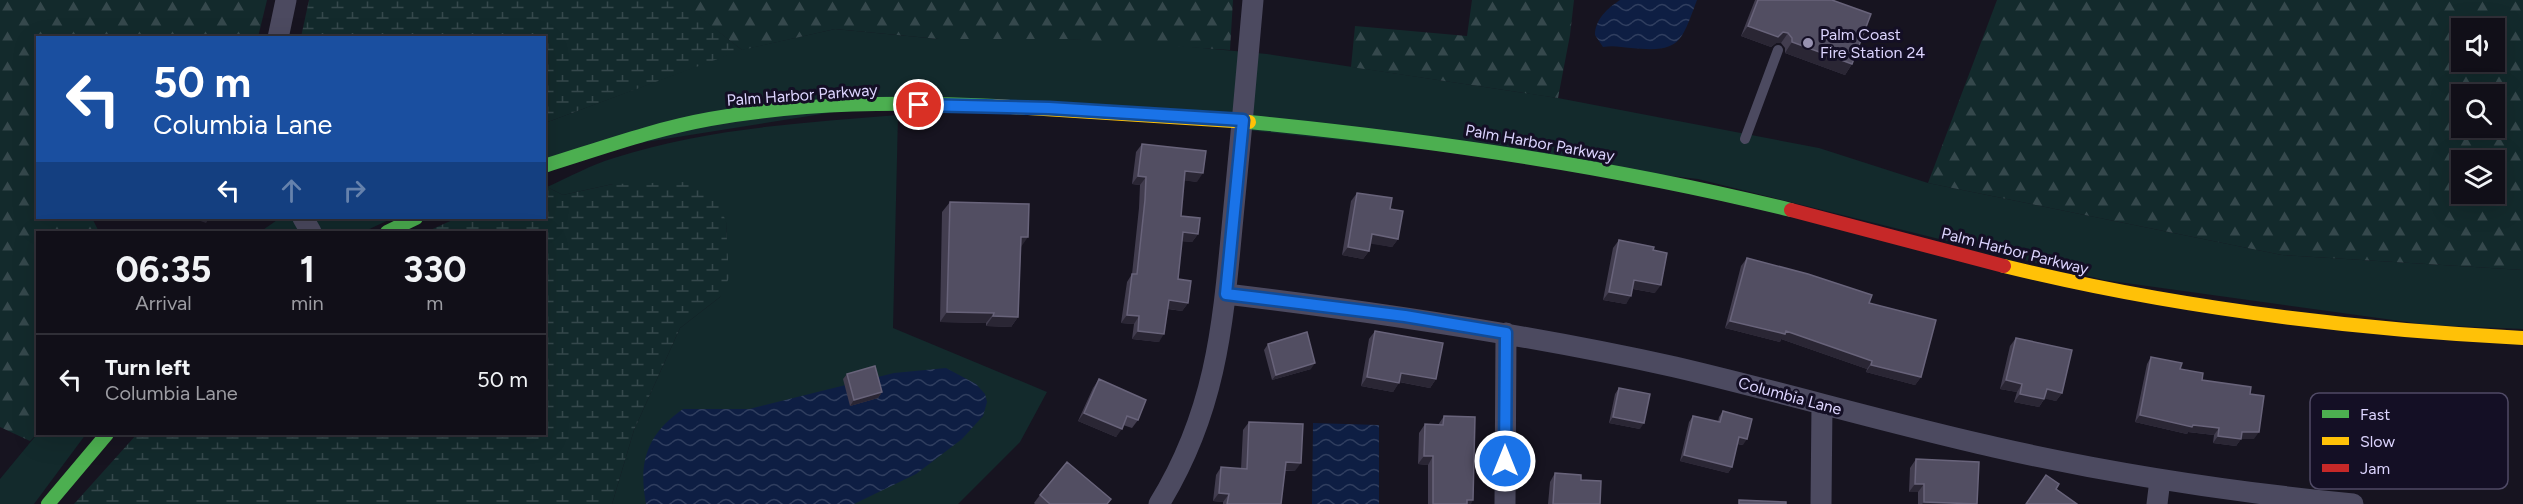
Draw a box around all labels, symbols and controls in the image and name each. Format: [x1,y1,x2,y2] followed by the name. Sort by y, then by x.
[2451,18,2505,204] map controls
[2451,18,2505,72] button: sound
[1820,25,1925,62] place label: Palm Coast Fire Station 24
[1801,36,1815,50] marker: Palm Coast Fire Station 24
[153,57,251,108] text: 50 m
[54,60,132,138] icon: left
[893,79,944,130] pin
[726,80,879,110] street label: Palm Harbor Parkway
[2451,84,2505,138] button: search
[902,88,935,121] icon: arrive
[153,108,332,141] text: Columbia Lane
[1464,121,1617,166] street label: Palm Harbor Parkway
[2451,150,2505,204] button: layers
[212,174,245,207] icon: left
[275,174,308,207] icon: ahead
[338,174,371,207] icon: right
[1939,223,2091,279] street label: Palm Harbor Parkway
[115,248,211,291] text: 06:35
[300,248,315,291] text: 1
[403,248,467,291] text: 330
[135,291,192,315] text: Arrival
[291,291,324,315] text: min
[426,291,443,315] text: m
[105,354,191,381] text: Turn left
[54,363,87,396] icon: left
[477,366,528,393] text: 50 m
[1736,373,1844,419] street label: Columbia Lane
[105,381,238,405] text: Columbia Lane
[2310,393,2508,489] legend
[2360,405,2390,424] text: Fast
[1473,429,1537,493] position arrow
[2360,432,2395,451] text: Slow
[2360,459,2390,478] text: Jam

